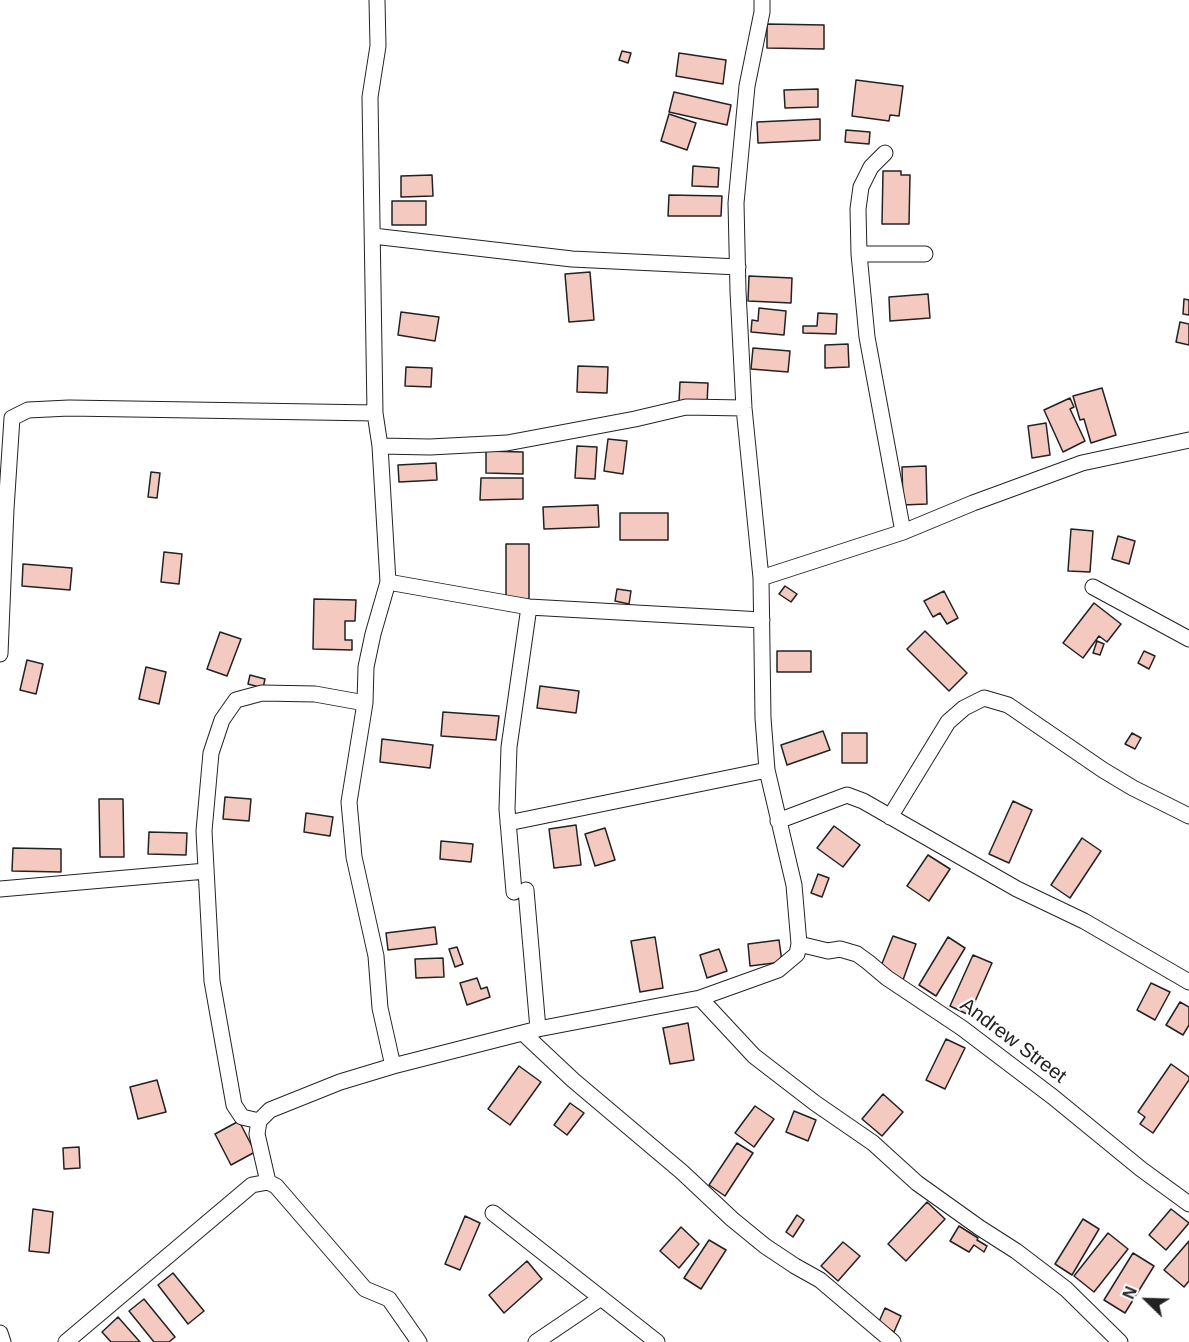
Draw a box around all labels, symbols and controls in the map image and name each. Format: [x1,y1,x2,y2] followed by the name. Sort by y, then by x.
[955,993,1071,1089] street label: Andrew Street
[1117,1270,1177,1330] north arrow
[1120,1284,1140,1301] text: N

